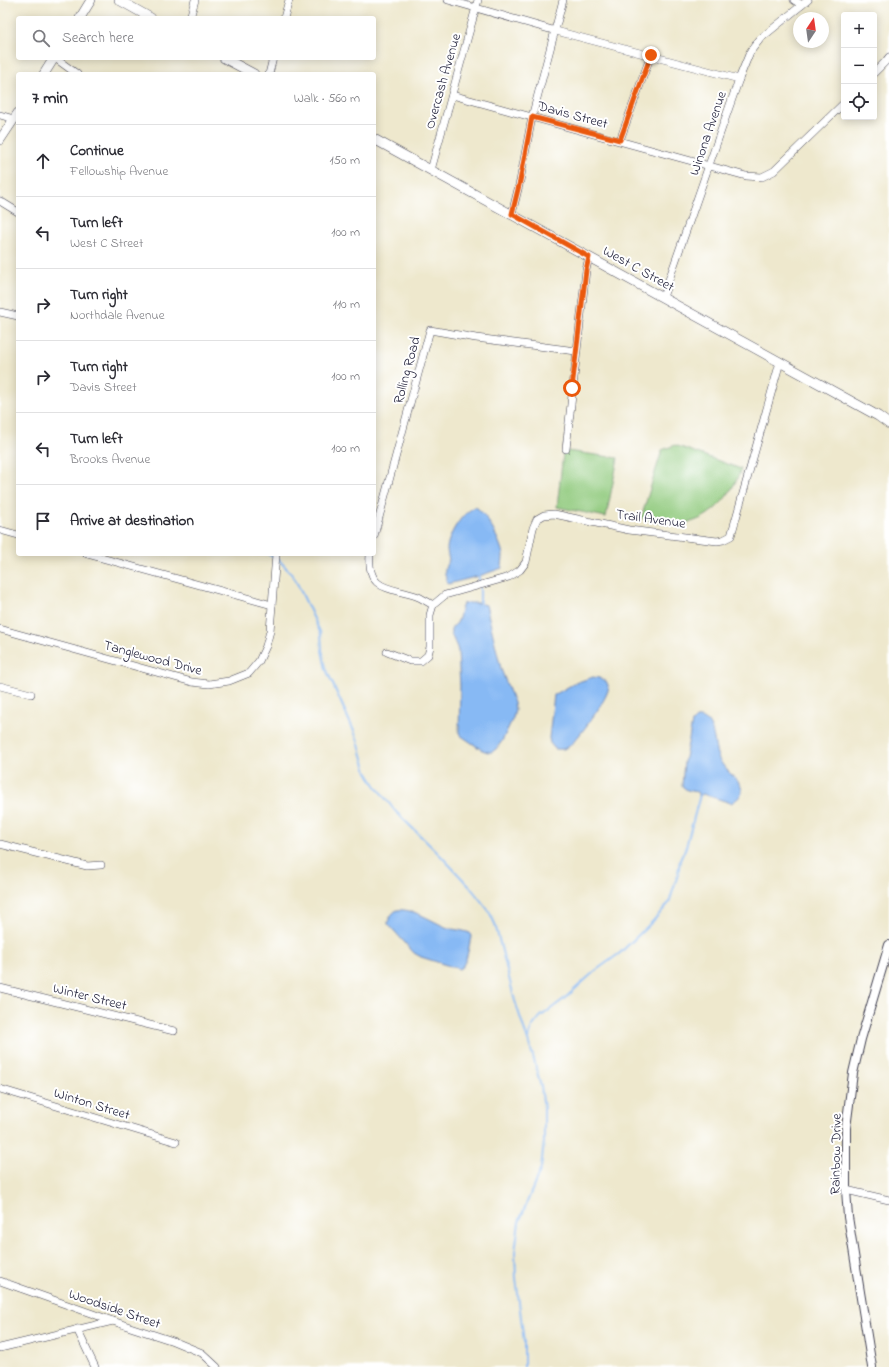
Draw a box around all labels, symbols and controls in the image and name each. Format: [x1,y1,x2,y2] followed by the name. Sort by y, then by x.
[793,12,829,48] north arrow
[841,12,877,120] map controls
[841,12,877,48] button: +
[16,16,376,60] search box
[30,27,52,49] icon: search
[62,27,134,49] text: Search here
[420,30,467,132] street label: Overcash Avenue
[642,46,660,64] route end
[841,48,877,84] button: −
[841,84,877,120] button: locate
[32,86,68,111] text: 7 min
[684,88,733,179] street label: Winona Avenue
[294,89,360,108] text: Walk · 560 m
[534,96,610,135] street label: Davis Street
[70,140,124,162] text: Continue
[32,150,54,172] icon: ahead
[329,151,360,170] text: 150 m
[70,162,168,181] text: Fellowship Avenue
[70,212,123,234] text: Turn left
[32,222,54,244] icon: left
[331,223,360,242] text: 100 m
[70,234,143,253] text: West C Street
[599,241,678,298] street label: West C Street
[70,284,128,306] text: Turn right
[32,294,54,316] icon: right
[333,295,360,314] text: 110 m
[70,306,165,325] text: Northdale Avenue
[388,334,428,407] street label: Rolling Road
[70,356,128,378] text: Turn right
[32,366,54,388] icon: right
[331,367,360,386] text: 100 m
[70,378,137,397] text: Davis Street
[563,379,581,397] route start
[70,428,123,450] text: Turn left
[32,438,54,460] icon: left
[331,439,360,458] text: 100 m
[70,450,150,469] text: Brooks Avenue
[615,504,688,535] street label: Trail Avenue
[32,510,54,532] icon: arrive
[70,510,194,532] text: Arrive at destination
[101,635,205,683] street label: Tanglewood Drive
[51,978,129,1017] street label: Winter Street
[51,1083,133,1126] street label: Winton Street
[825,1112,848,1195] street label: Rainbow Drive
[66,1284,164,1335] street label: Woodside Street

